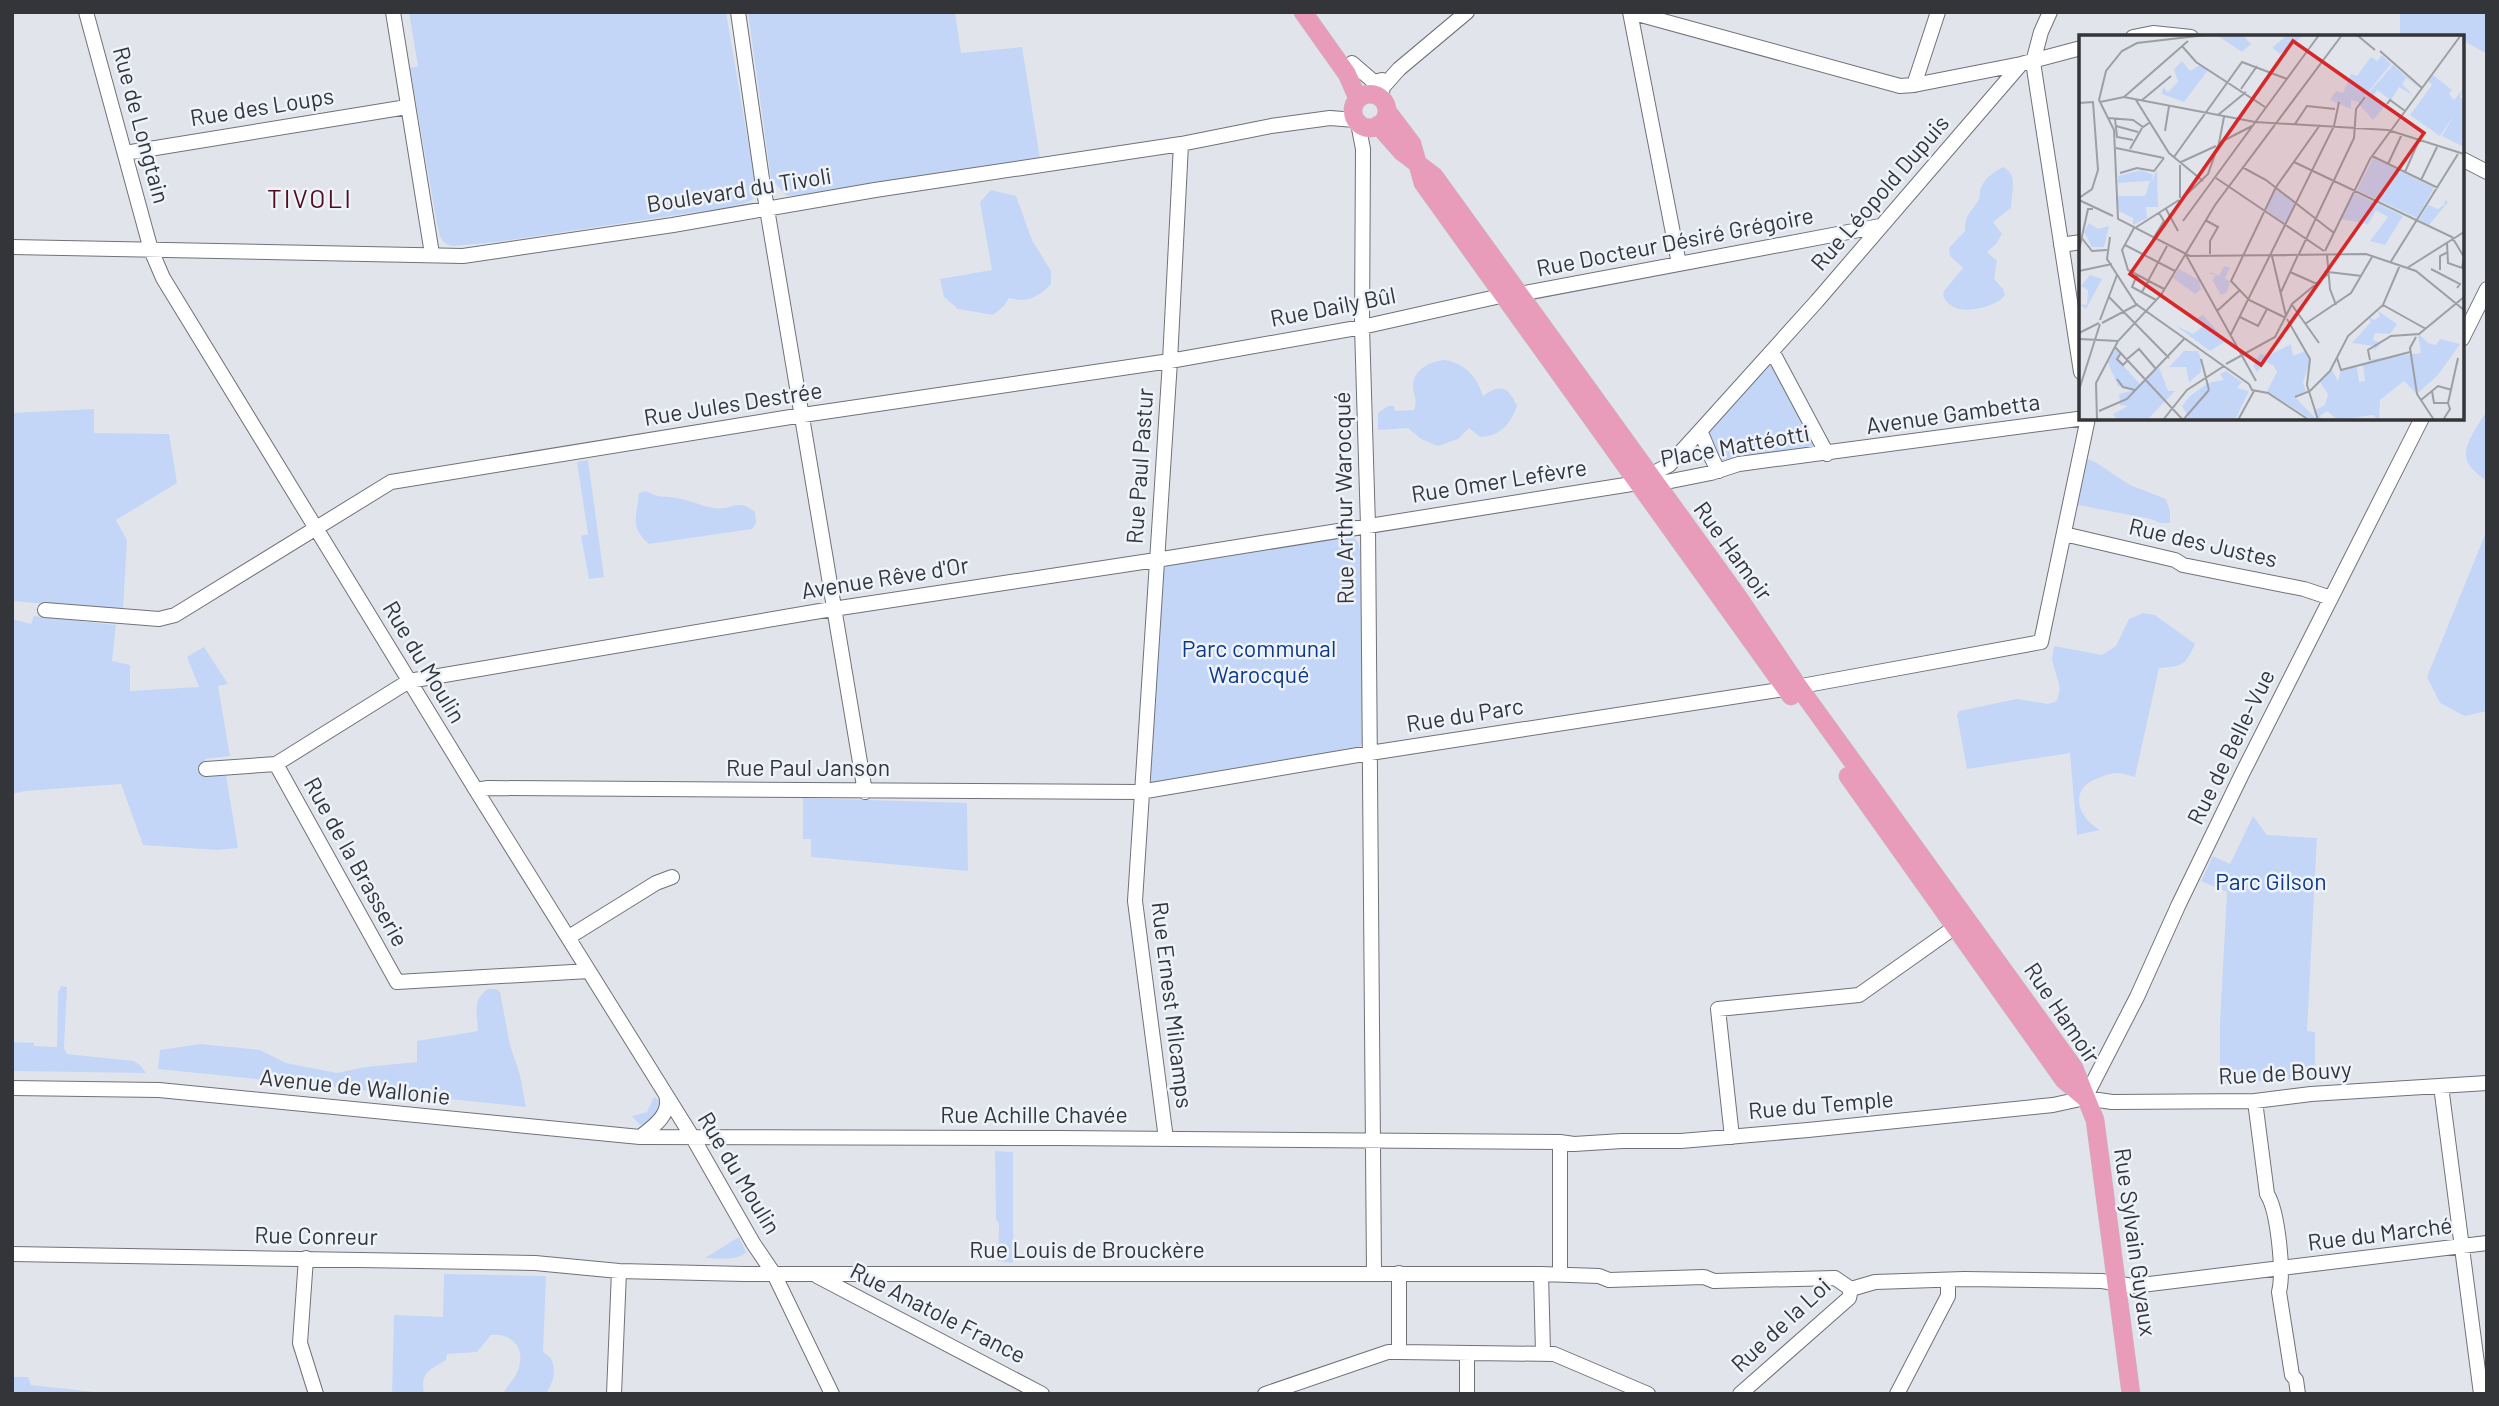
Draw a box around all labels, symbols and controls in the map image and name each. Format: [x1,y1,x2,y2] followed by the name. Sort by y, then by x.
[2079,35,2464,420] inset map
[108,43,176,206] street label: Rue de Longtain
[188,81,336,131] street label: Rue des Loups
[1804,109,1954,276] street label: Rue Léopold Dupuis
[644,161,833,217] street label: Boulevard du Tivoli
[267,182,353,213] district label: TIVOLI
[1534,200,1816,282] street label: Rue Docteur Désiré Grégoire
[1268,280,1398,332] street label: Rue Daily Bûl
[642,375,824,431] street label: Rue Jules Destrée
[1120,386,1158,545] street label: Rue Paul Pastur
[1864,387,2042,439] street label: Avenue Gambetta
[1327,391,1359,605] street label: Rue Arthur Warocqué
[1658,418,1812,472] street label: Place Mattéotti
[1409,452,1589,508] street label: Rue Omer Lefèvre
[1688,495,1780,606] street label: Rue Hamoir
[2126,511,2280,573] street label: Rue des Justes
[799,550,971,604] street label: Avenue Rêve d'Or
[377,595,472,728] street label: Rue du Moulin
[1182,634,1336,688] park label: Parc communal Warocqué
[2180,664,2280,829] street label: Rue de Belle-Vue
[1404,691,1525,737] street label: Rue du Parc
[726,753,890,781] street label: Rue Paul Janson
[299,772,415,951] street label: Rue de la Brasserie
[2215,867,2327,895] park label: Parc Gilson
[1146,900,1200,1110] street label: Rue Ernest Milcamps
[2019,957,2107,1069] street label: Rue Hamoir
[2218,1055,2353,1089] street label: Rue de Bouvy
[258,1062,452,1110] street label: Avenue de Wallonie
[1747,1084,1895,1124] street label: Rue du Temple
[940,1100,1128,1128] street label: Rue Achille Chavée
[692,1106,787,1239] street label: Rue du Moulin
[2109,1146,2163,1338] street label: Rue Sylvain Guyaux
[2306,1210,2454,1256] street label: Rue du Marché
[254,1220,379,1250] street label: Rue Conreur
[969,1235,1205,1263] street label: Rue Louis de Brouckère
[846,1256,1031,1368] street label: Rue Anatole France
[1725,1271,1836,1377] street label: Rue de la Loi

